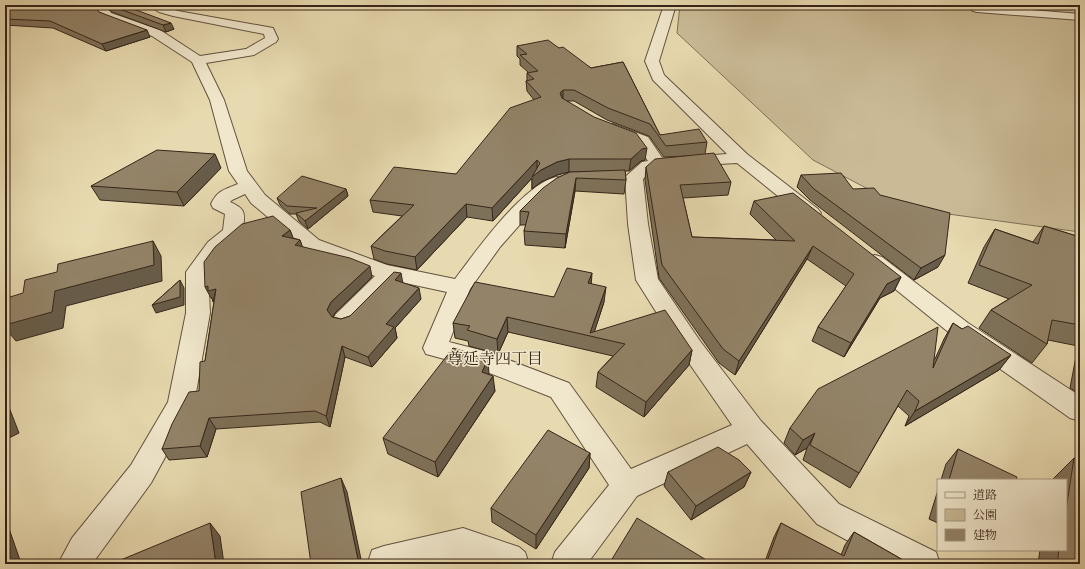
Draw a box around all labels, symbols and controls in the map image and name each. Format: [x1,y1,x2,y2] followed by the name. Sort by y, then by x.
[447,348,543,370] district label: 尊延寺四丁目
[937,479,1067,551] legend
[973,487,997,503] text: 道路
[973,507,997,523] text: 公園
[973,527,997,543] text: 建物

